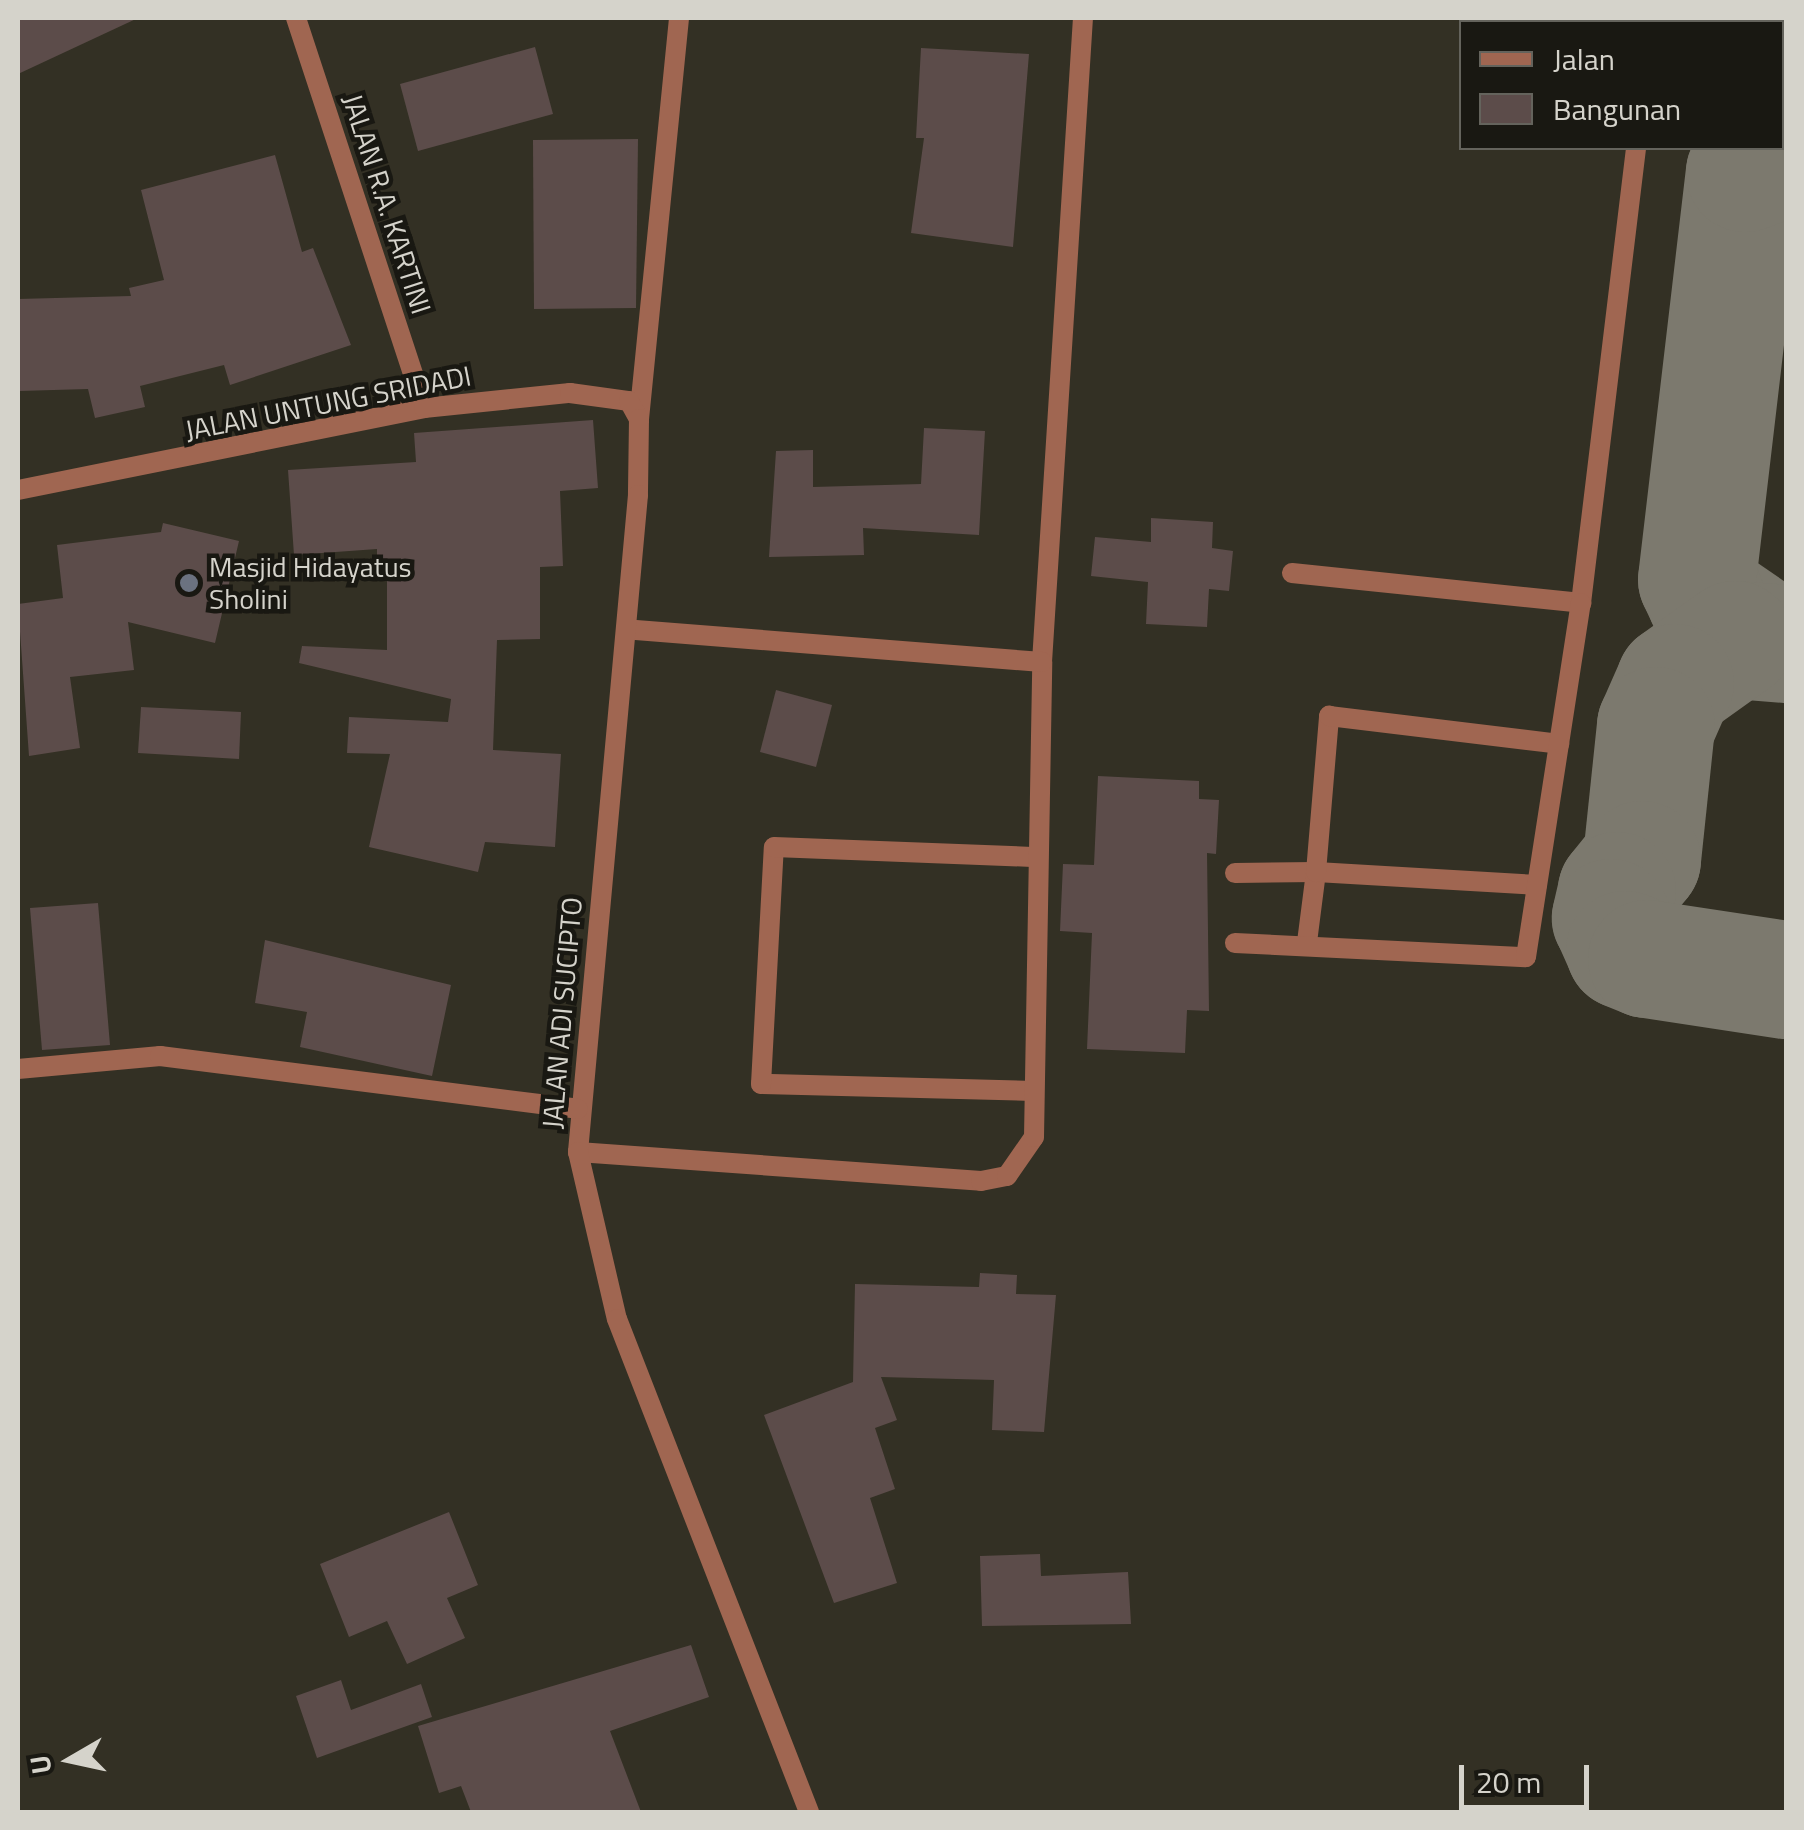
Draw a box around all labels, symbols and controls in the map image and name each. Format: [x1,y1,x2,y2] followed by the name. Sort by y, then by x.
[1459,20,1784,150] legend
[1553,36,1615,82] text: Jalan
[1553,86,1681,132] text: Bangunan
[336,90,438,318] street label: JALAN R.A. KARTINI
[182,359,474,447] street label: JALAN UNTUNG SRIDADI
[209,550,412,616] place label: Masjid Hidayatus Sholini
[178,572,200,594] marker: Masjid Hidayatus Sholini
[535,896,589,1130] street label: JALAN ADI SUCIPTO
[20,1710,120,1810] north arrow
[1464,1745,1594,1807] scale bar
[17,1752,63,1777] text: U
[1476,1759,1541,1805] text: 20 m

